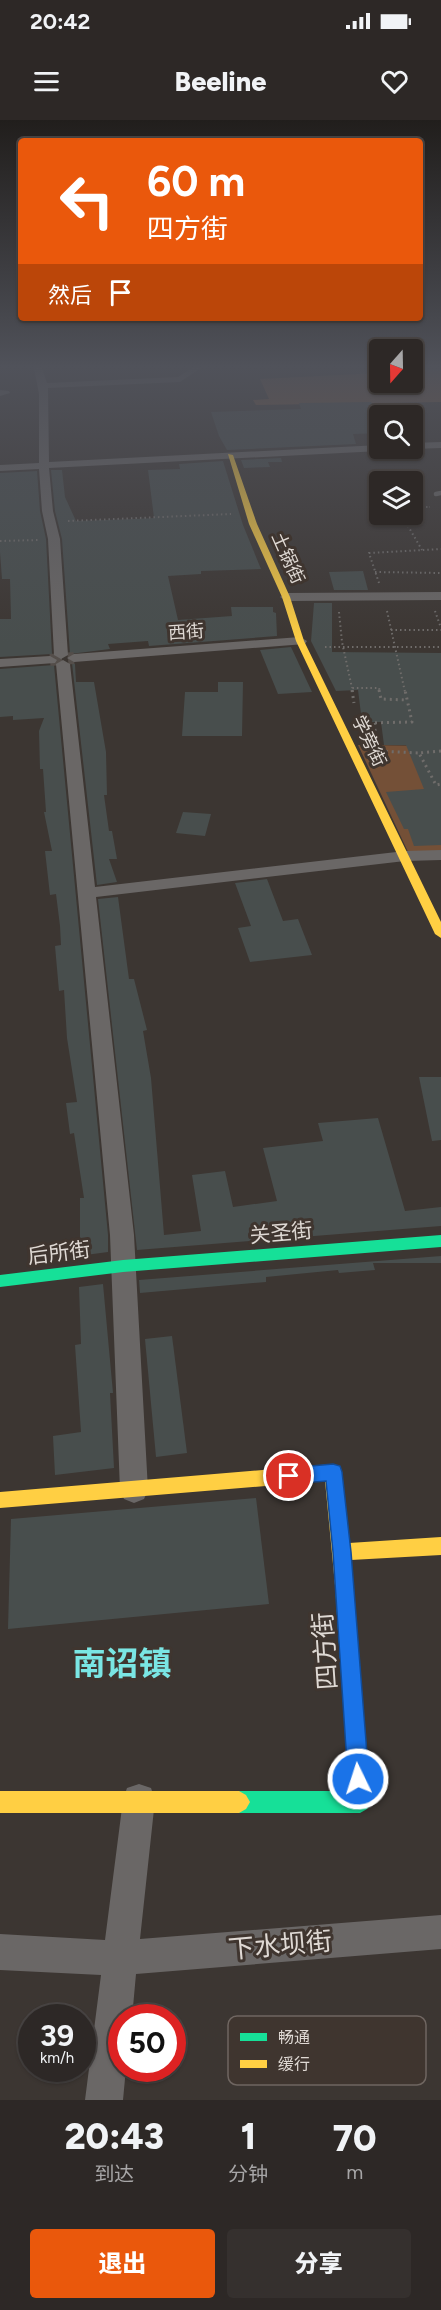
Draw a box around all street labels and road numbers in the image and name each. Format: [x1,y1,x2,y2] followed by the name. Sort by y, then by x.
[267,529,309,587] street label: 土锅街
[167,620,205,644] street label: 西街
[347,712,391,770] street label: 学旁街
[248,1217,313,1248] street label: 关圣街
[26,1236,92,1269] street label: 后所街
[306,1611,344,1691] street label: 四方街
[227,1925,333,1965] street label: 下水坝街

